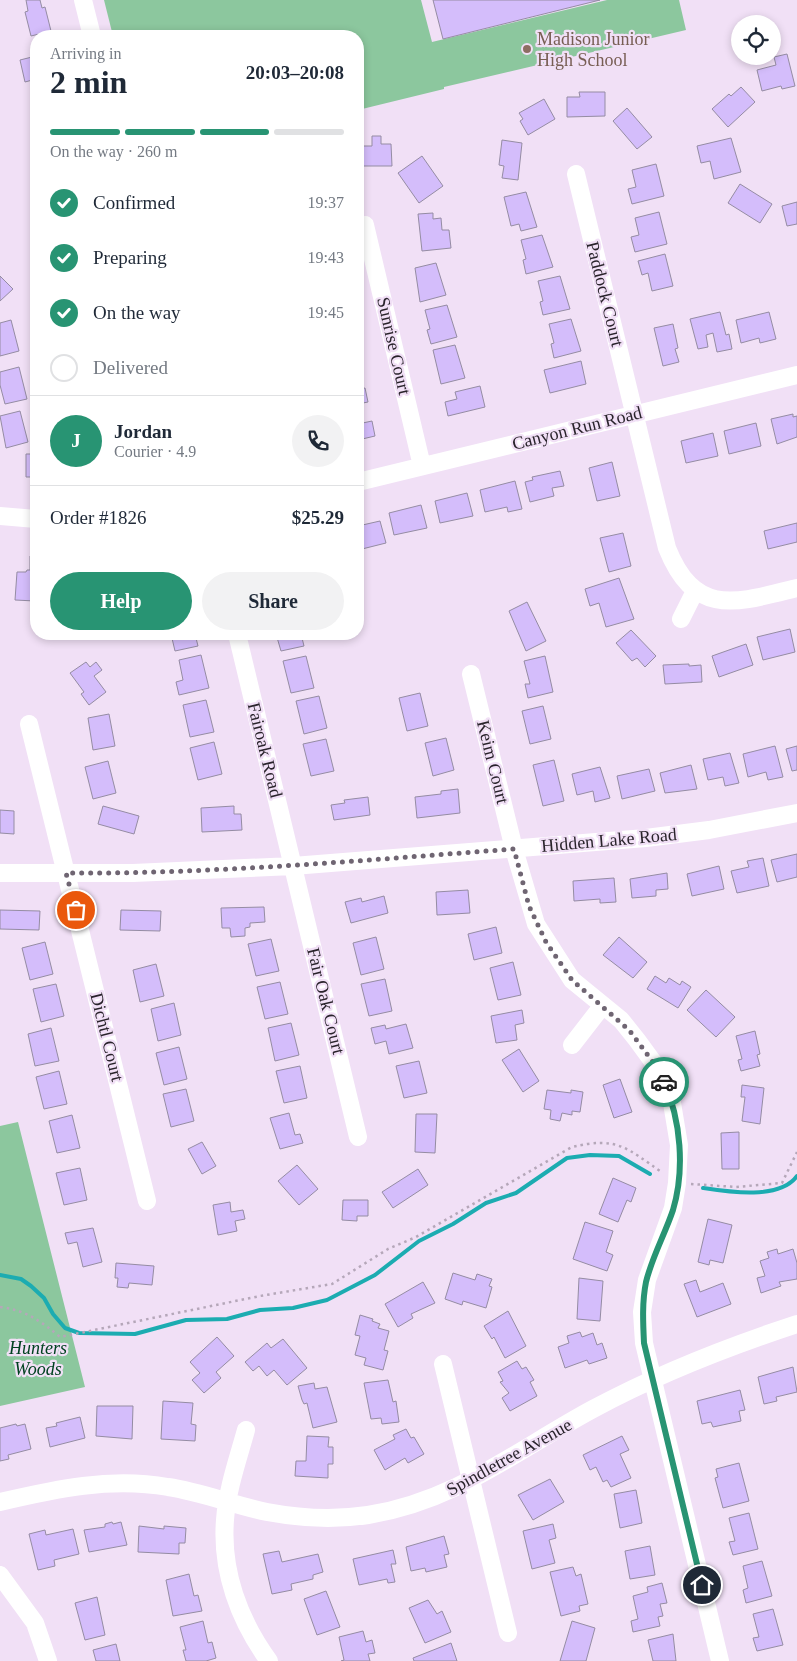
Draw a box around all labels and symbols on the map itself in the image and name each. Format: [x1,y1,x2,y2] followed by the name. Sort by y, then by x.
[537,29,650,70] place label: Madison Junior High School
[521,43,533,55] marker: Madison Junior High School
[582,239,628,349] street label: Paddock Court
[373,295,415,397] street label: Sunrise Court
[510,402,644,454] street label: Canyon Run Road
[244,700,286,800] street label: Fairoak Road
[473,718,513,806] street label: Keim Court
[540,824,678,856] street label: Hidden Lake Road
[55,889,97,931] pin
[303,946,349,1056] street label: Fair Oak Court
[86,991,128,1083] street label: Dichtl Court
[639,1057,689,1107] courier
[8,1338,67,1379] park label: Hunters Woods
[443,1414,575,1500] street label: Spindletree Avenue
[681,1564,723,1606] pin

